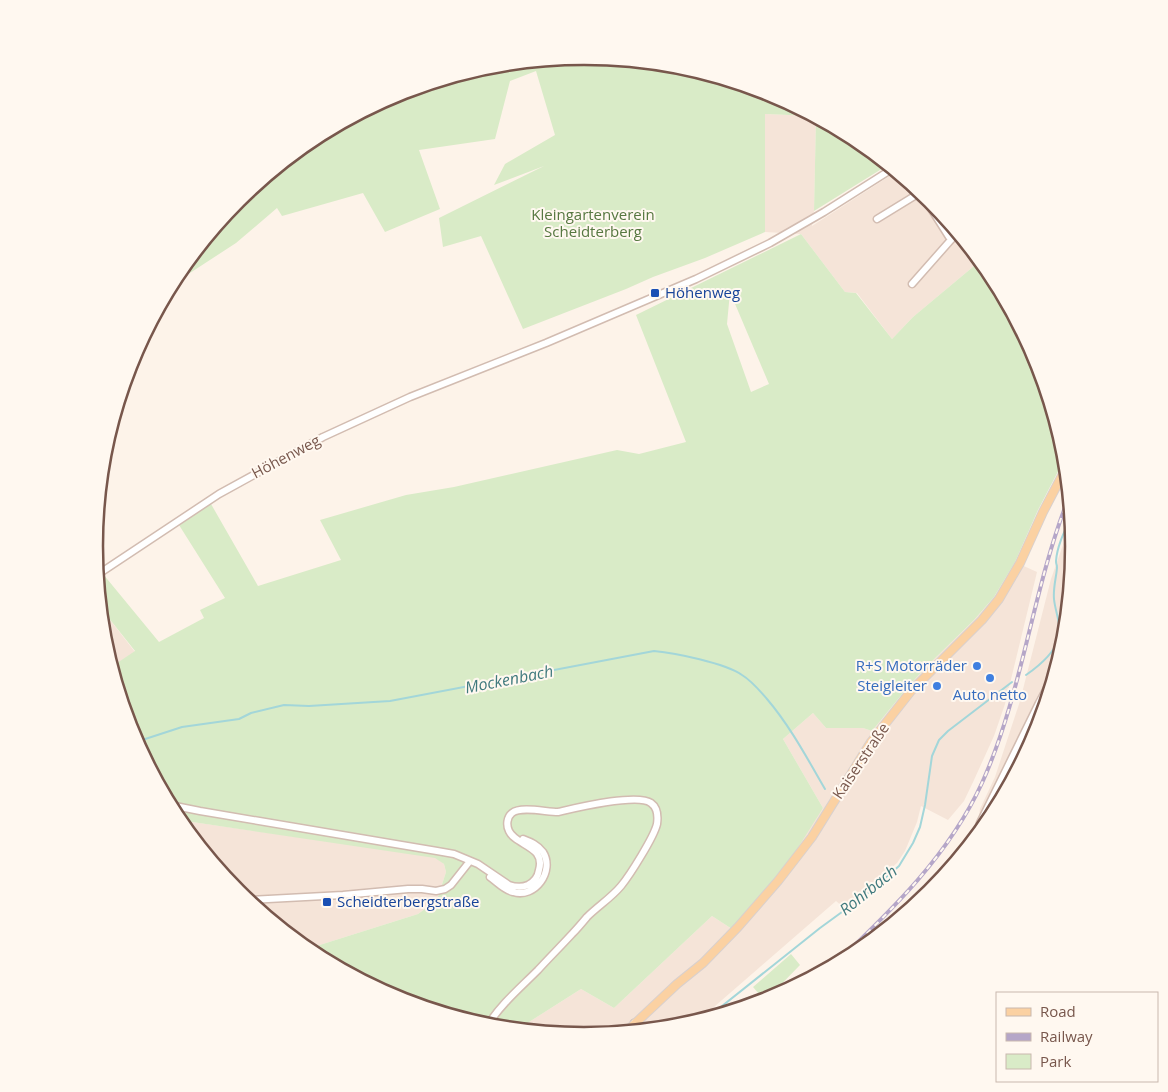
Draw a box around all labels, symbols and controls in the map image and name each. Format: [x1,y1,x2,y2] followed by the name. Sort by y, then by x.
[531,204,655,241] park label: Kleingartenverein Scheidterberg
[665,282,740,302] place label: Höhenweg
[649,287,661,299] marker: Höhenweg
[248,430,323,483] street label: Höhenweg
[856,655,967,675] place label: R+S Motorräder
[463,660,555,698] water label: Mockenbach
[971,660,983,672] marker: R+S Motorräder
[984,672,996,684] marker: Auto netto
[857,675,927,695] place label: Steigleiter
[931,680,943,692] marker: Steigleiter
[953,684,1027,704] place label: Auto netto
[827,718,893,802] street label: Kaiserstraße
[834,860,902,920] water label: Rohrbach
[337,891,480,911] place label: Scheidterbergstraße
[321,896,333,908] marker: Scheidterbergstraße
[996,992,1158,1082] legend
[1040,1001,1076,1021] text: Road
[1040,1026,1093,1046] text: Railway
[1040,1051,1071,1071] text: Park

